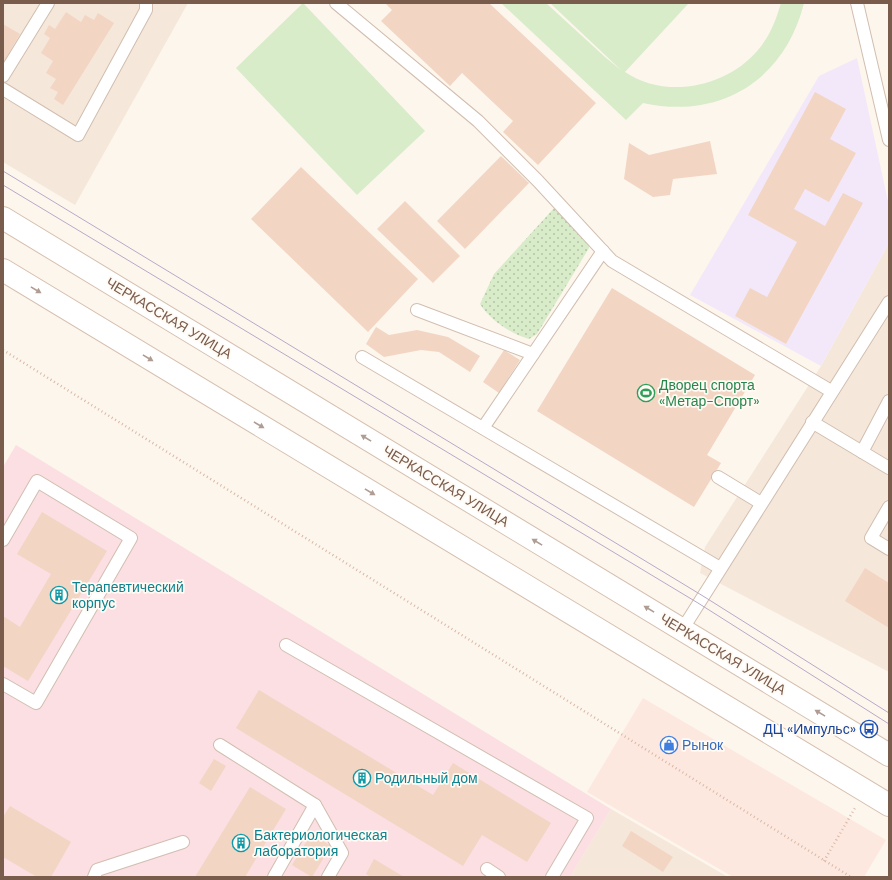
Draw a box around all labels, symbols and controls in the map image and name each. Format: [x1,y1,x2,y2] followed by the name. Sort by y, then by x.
[103,273,236,363] street label: ЧЕРКАССКАЯ УЛИЦА
[30,287,42,294] one-way arrow
[142,354,154,361] one-way arrow
[659,376,760,410] place label: Дворец спорта «Метар-Спорт»
[636,383,656,403] sports icon: Дворец спорта «Метар-Спорт»
[253,421,265,428] one-way arrow
[360,435,372,442] one-way arrow
[380,441,513,531] street label: ЧЕРКАССКАЯ УЛИЦА
[364,488,376,495] one-way arrow
[531,538,543,545] one-way arrow
[72,578,184,612] place label: Терапевтический корпус
[49,585,69,605] building icon: Терапевтический корпус
[643,606,655,613] one-way arrow
[657,609,790,699] street label: ЧЕРКАССКАЯ УЛИЦА
[814,709,826,716] one-way arrow
[859,719,879,739] bus stop icon: ДЦ «Импульс»
[763,720,856,738] place label: ДЦ «Импульс»
[659,735,679,755] shop icon: Рынок
[682,736,724,754] place label: Рынок
[352,768,372,788] building icon: Родильный дом
[375,769,478,787] place label: Родильный дом
[254,826,387,860] place label: Бактериологическая лаборатория
[231,833,251,853] building icon: Бактериологическая лаборатория

